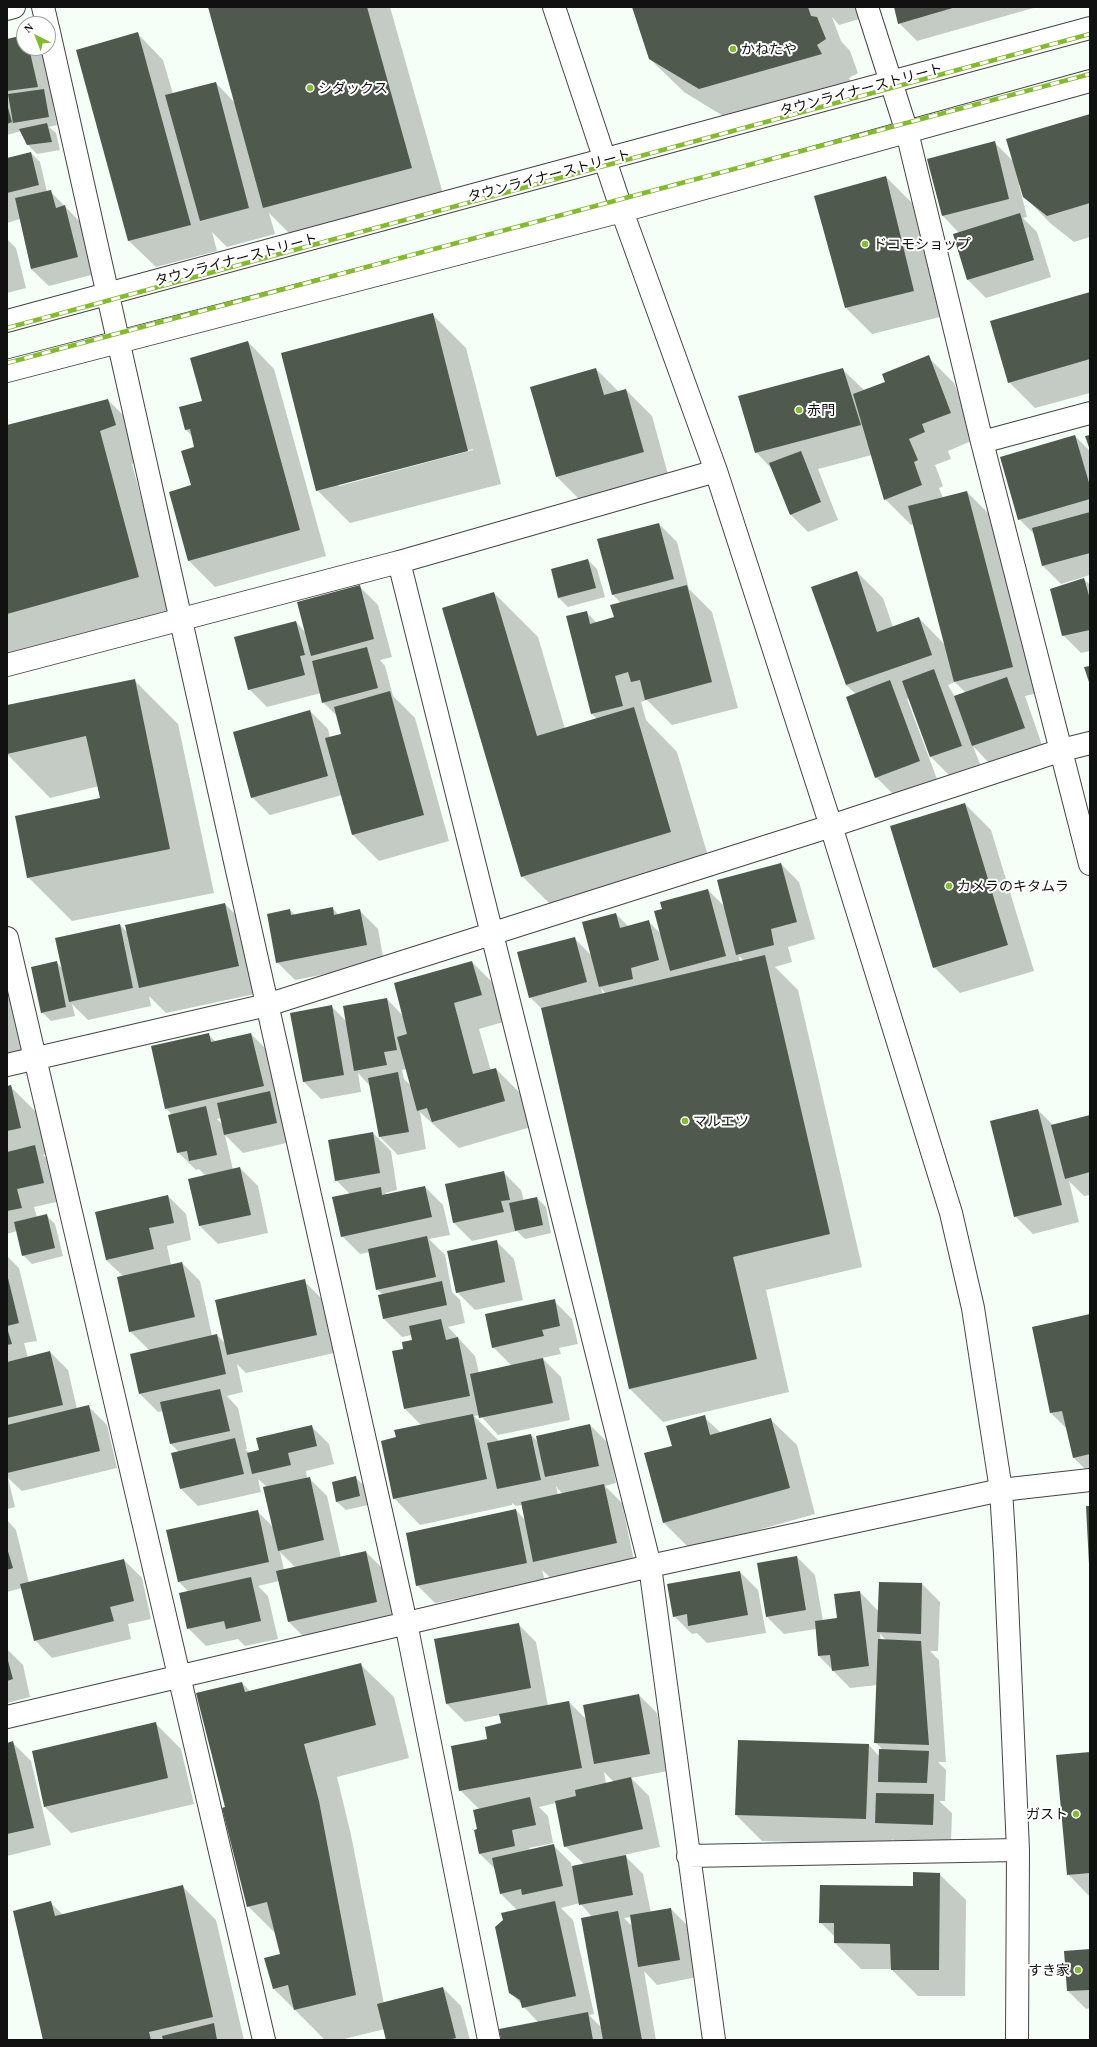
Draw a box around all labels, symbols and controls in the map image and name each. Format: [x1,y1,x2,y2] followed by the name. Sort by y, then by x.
[16,16,56,56] north arrow
[22,21,36,35] text: N
[741,41,797,57] place label: かねたや
[728,44,738,54] marker: かねたや
[778,59,944,119] street label: タウンライナーストリート
[318,80,388,96] place label: シダックス
[305,83,315,93] marker: シダックス
[466,145,632,205] street label: タウンライナーストリート
[153,229,319,289] street label: タウンライナーストリート
[873,236,971,252] place label: ドコモショップ
[860,239,870,249] marker: ドコモショップ
[807,402,835,418] place label: 赤門
[794,405,804,415] marker: 赤門
[957,878,1069,894] place label: カメラのキタムラ
[944,881,954,891] marker: カメラのキタムラ
[693,1113,749,1129] place label: マルエツ
[680,1116,690,1126] marker: マルエツ
[1026,1806,1068,1822] place label: ガスト
[1071,1809,1081,1819] marker: ガスト
[1028,1962,1070,1978] place label: すき家
[1073,1965,1083,1975] marker: すき家

